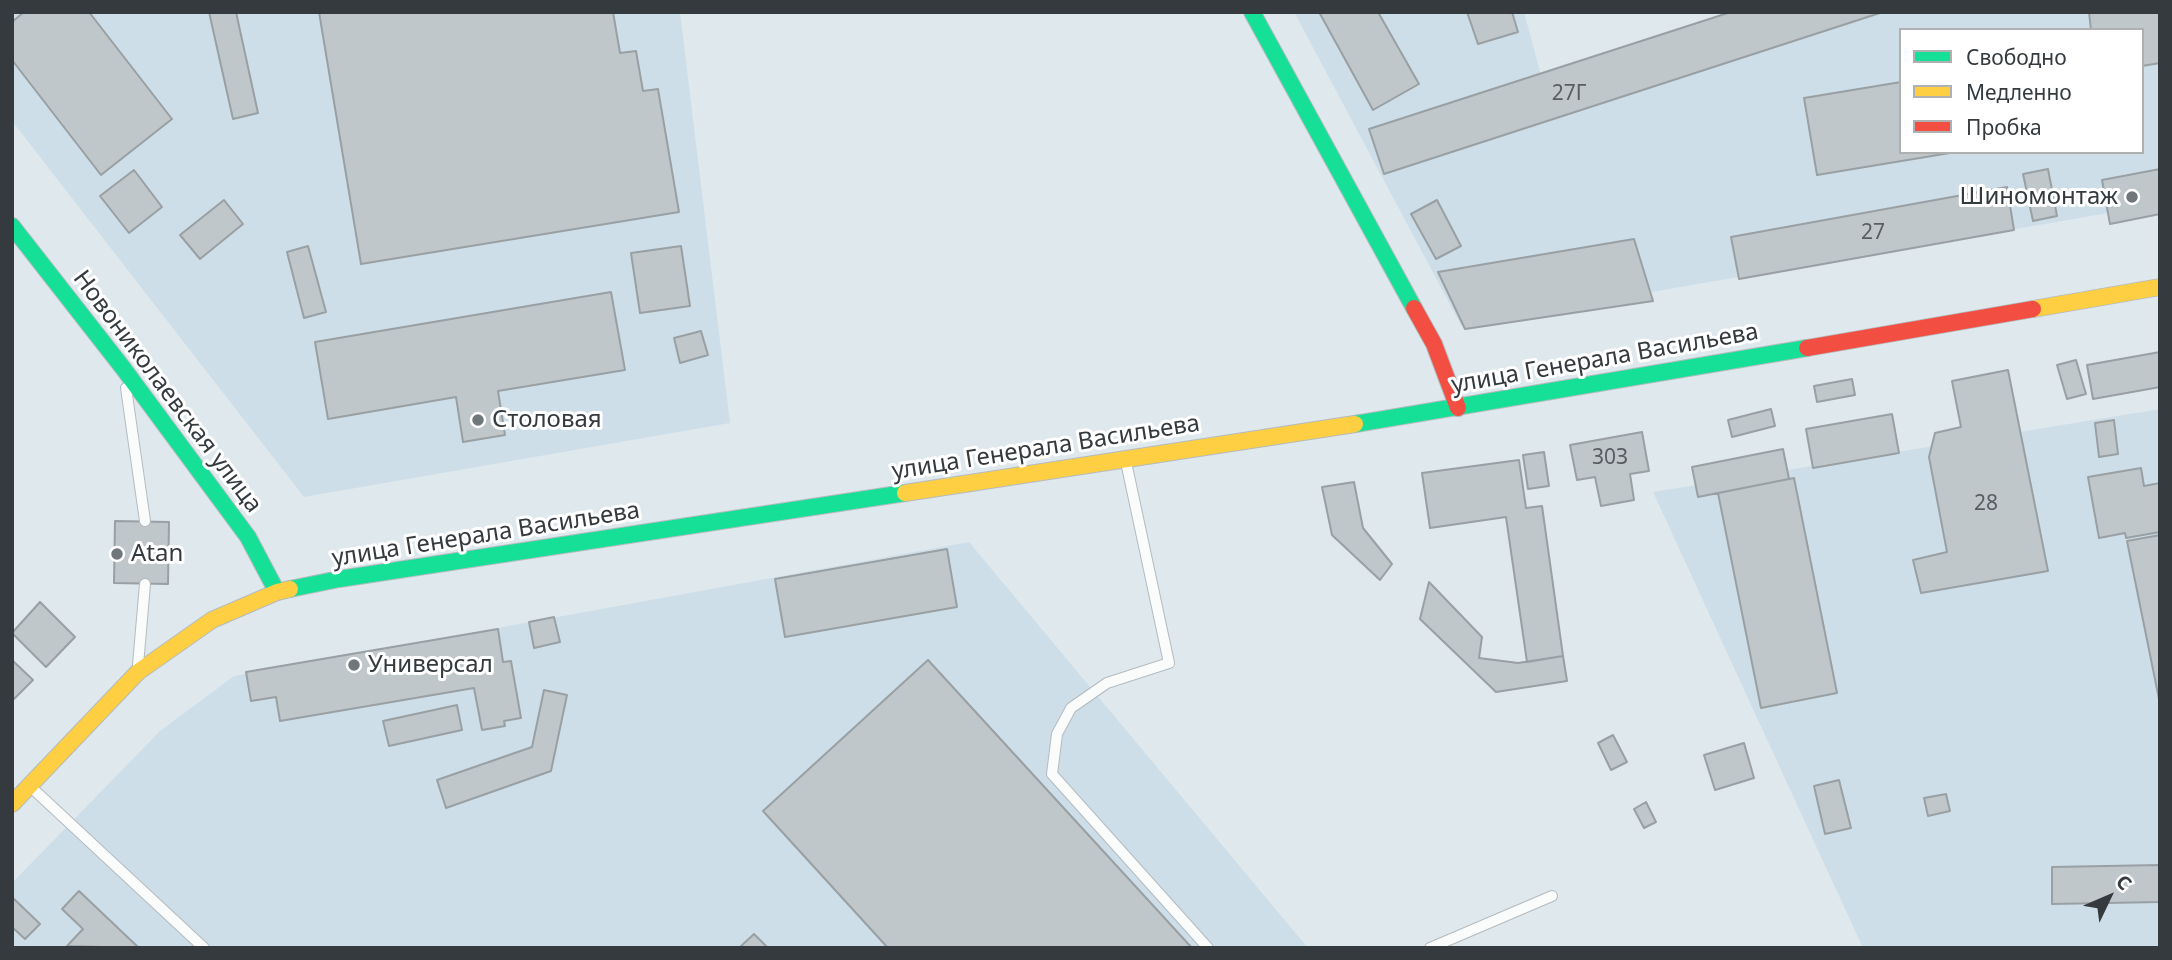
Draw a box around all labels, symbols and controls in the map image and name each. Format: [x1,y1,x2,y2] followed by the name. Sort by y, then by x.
[1899,28,2144,154] legend
[1966,43,2067,71] text: Свободно
[1966,78,2072,106] text: Медленно
[1552,81,1586,107] house number: 27Г
[1966,113,2042,141] text: Пробка
[1960,183,2118,211] place label: Шиномонтаж
[2124,189,2140,205] marker: Шиномонтаж
[1861,220,1885,246] house number: 27
[66,265,268,519] street label: Новониколаевская улица
[1449,318,1761,400] street label: улица Генерала Васильева
[492,406,602,434] place label: Столовая
[890,409,1202,487] street label: улица Генерала Васильева
[470,412,486,428] marker: Столовая
[1592,445,1628,471] house number: 30З
[1974,491,1998,517] house number: 28
[330,496,642,574] street label: улица Генерала Васильева
[131,540,183,568] place label: Atan
[109,546,125,562] marker: Atan
[368,651,493,679] place label: Универсал
[346,657,362,673] marker: Универсал
[2074,862,2144,932] north arrow
[2110,869,2138,896] text: С

